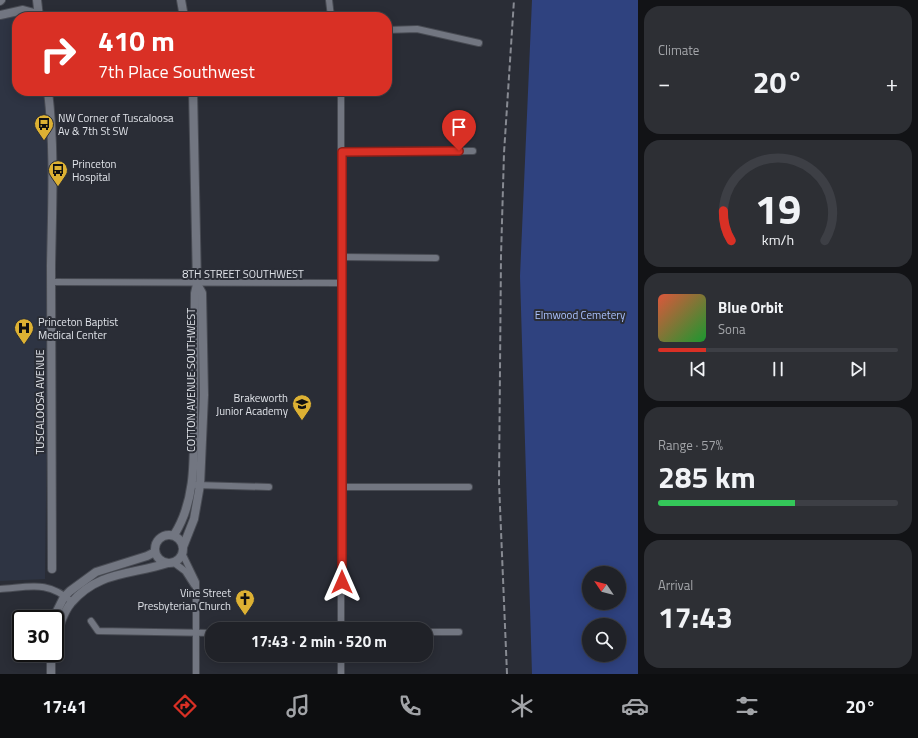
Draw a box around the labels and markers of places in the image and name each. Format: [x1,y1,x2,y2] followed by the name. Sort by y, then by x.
[58,110,174,139] place label: NW Corner of Tuscaloosa Av & 7th St SW
[442,110,476,151] pin
[33,113,55,141] bus stop icon: NW Corner of Tuscaloosa Av & 7th St SW
[72,156,117,185] place label: Princeton Hospital
[47,159,69,187] bus stop icon: Princeton Hospital
[38,314,118,343] place label: Princeton Baptist Medical Center
[13,317,35,345] hospital icon: Princeton Baptist Medical Center
[216,390,289,419] place label: Brakeworth Junior Academy
[291,393,313,421] school or university icon: Brakeworth Junior Academy
[138,585,231,614] place label: Vine Street Presbyterian Church
[234,588,256,616] church icon: Vine Street Presbyterian Church

